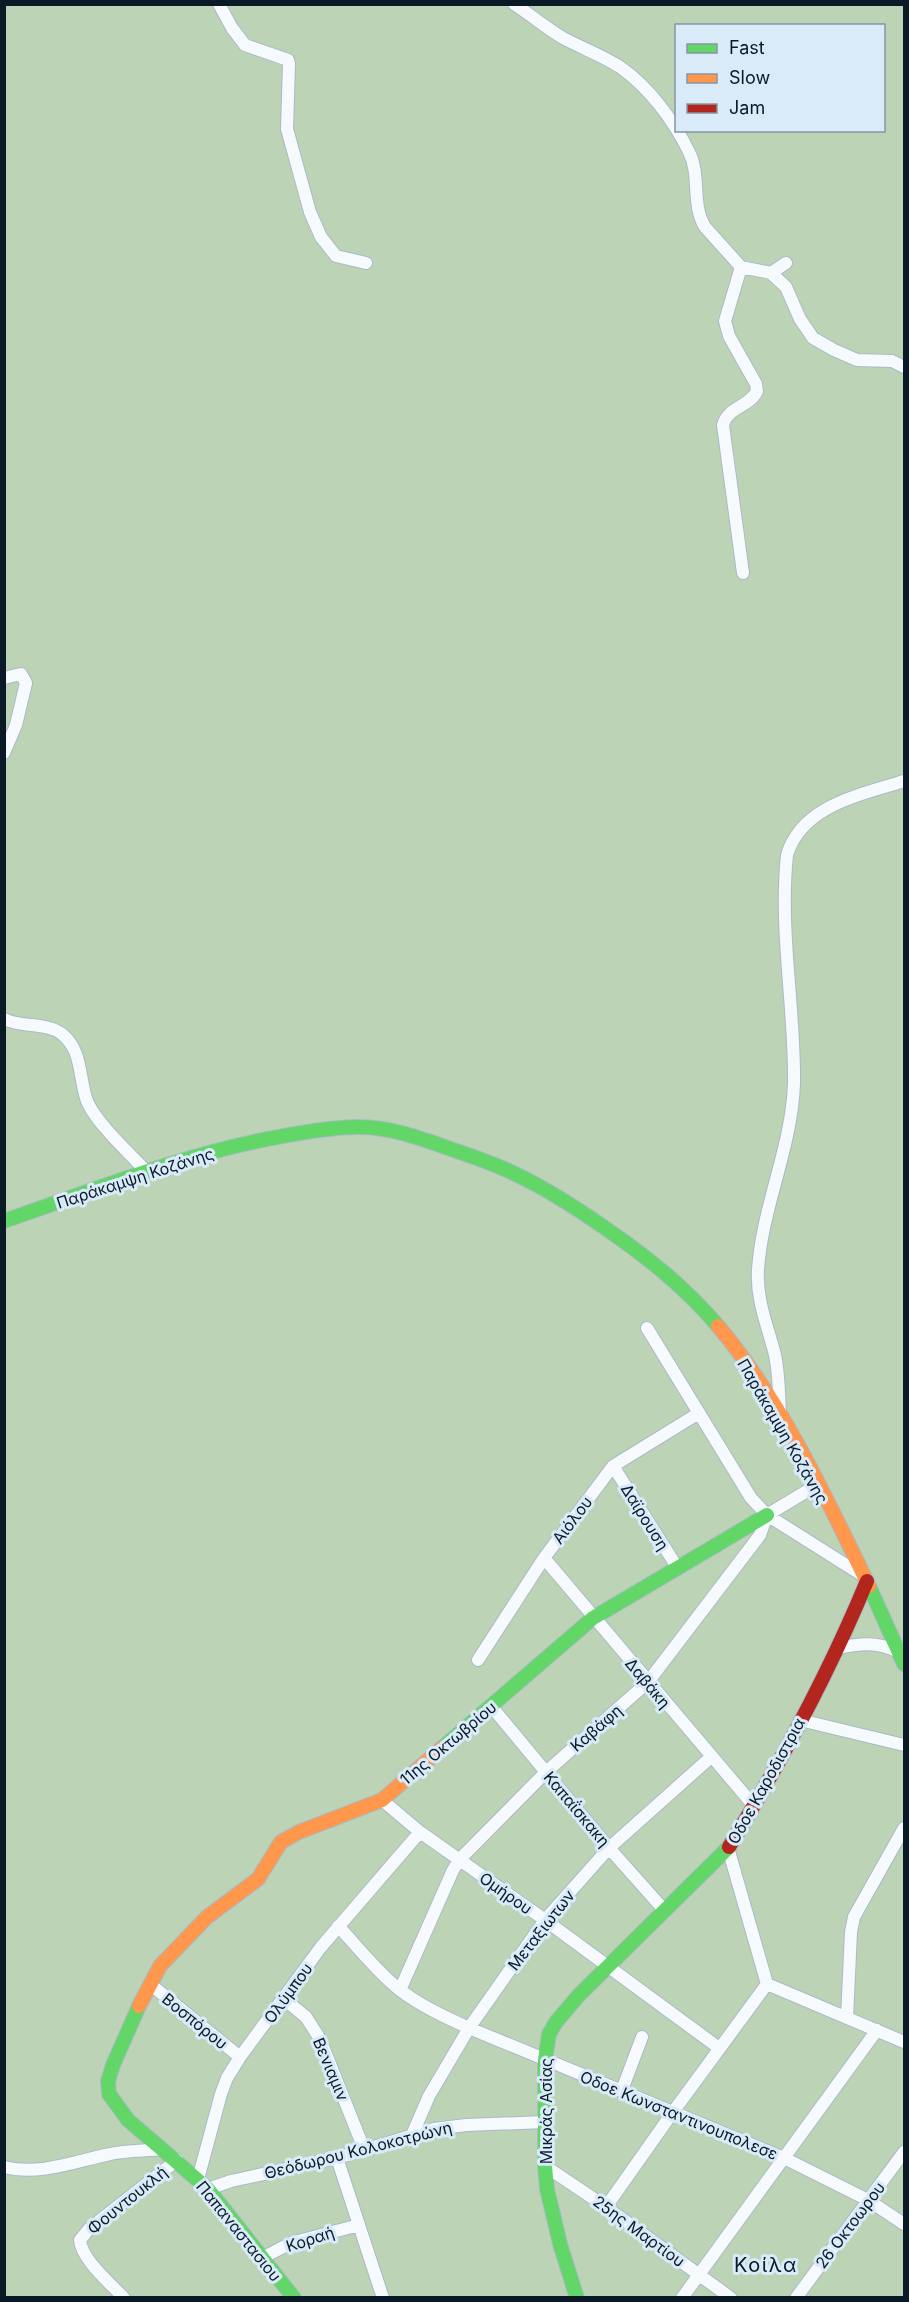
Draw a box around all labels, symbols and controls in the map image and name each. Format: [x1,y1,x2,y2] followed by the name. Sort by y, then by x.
[675,24,885,132] legend
[729,37,765,58] text: Fast
[729,67,770,88] text: Slow
[729,97,765,118] text: Jam
[54,1143,216,1213] street label: Παράκαμψη Κοζάνης
[733,1355,833,1507] street label: Παράκαμψη Κοζάνης
[617,1480,673,1554] street label: Δαϊρουση
[548,1492,596,1548] street label: Αιόλου
[621,1654,675,1712] street label: Δαβάκη
[396,1697,500,1789] street label: 11ης Οκτωβρίου
[566,1700,626,1756] street label: Καβάφη
[723,1715,809,1847] street label: Oδοε Καροδιστρια
[540,1767,614,1851] street label: Καπαΐσκακη
[476,1868,536,1918] street label: Ομήρου
[503,1886,579,1974] street label: Μεταξιωτων
[259,1959,317,2027] street label: Ολύμπου
[158,1989,232,2053] street label: Βοσπόρου
[309,2034,353,2104] street label: Βενιαμιν
[536,2058,556,2164] street label: Μικράς Ασίας
[577,2066,781,2164] street label: Oδοε Κωνσταντινουπολεσε
[262,2117,454,2183] street label: Θεόδωρου Κολοκοτρώνη
[83,2162,171,2238] street label: Φουντουκλή
[192,2177,286,2285] street label: Παπαναστασιου
[811,2178,889,2272] street label: 26 Οκτοωρου
[589,2191,689,2271] street label: 25ης Μαρτίου
[283,2222,337,2256] street label: Κοραή
[734,2253,798,2277] district label: Κοίλα

